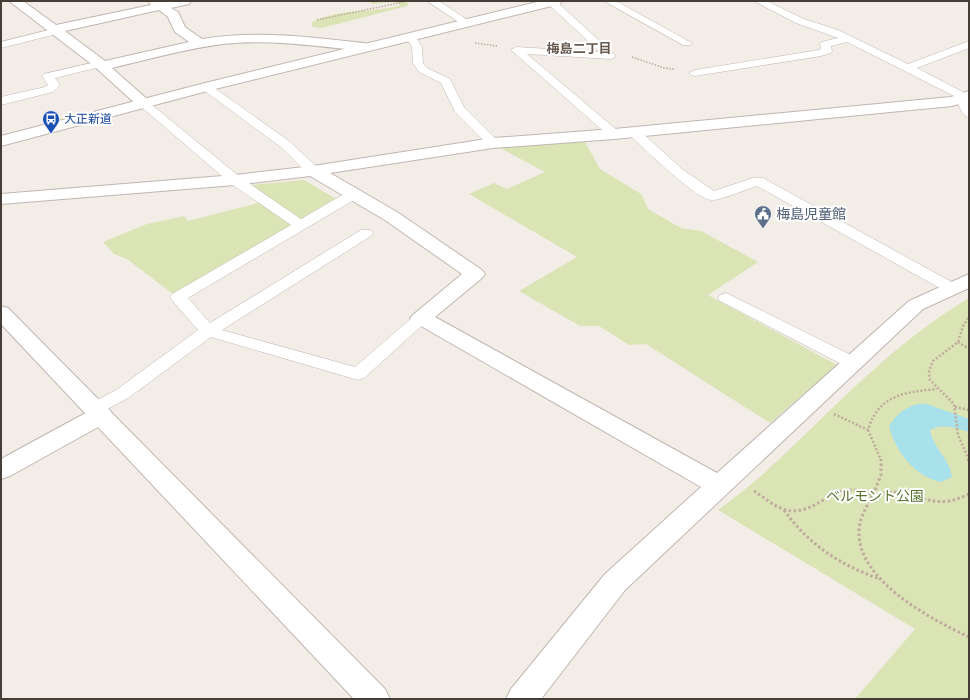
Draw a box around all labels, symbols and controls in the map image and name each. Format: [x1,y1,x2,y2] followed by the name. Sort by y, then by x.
[546,40,612,57] district label: 梅島二丁目
[41,109,61,134] bus stop icon: 大正新道
[64,111,112,127] place label: 大正新道
[753,204,773,229] public building icon: 梅島児童館
[776,205,846,223] place label: 梅島児童館
[826,487,924,505] park label: ベルモント公園

